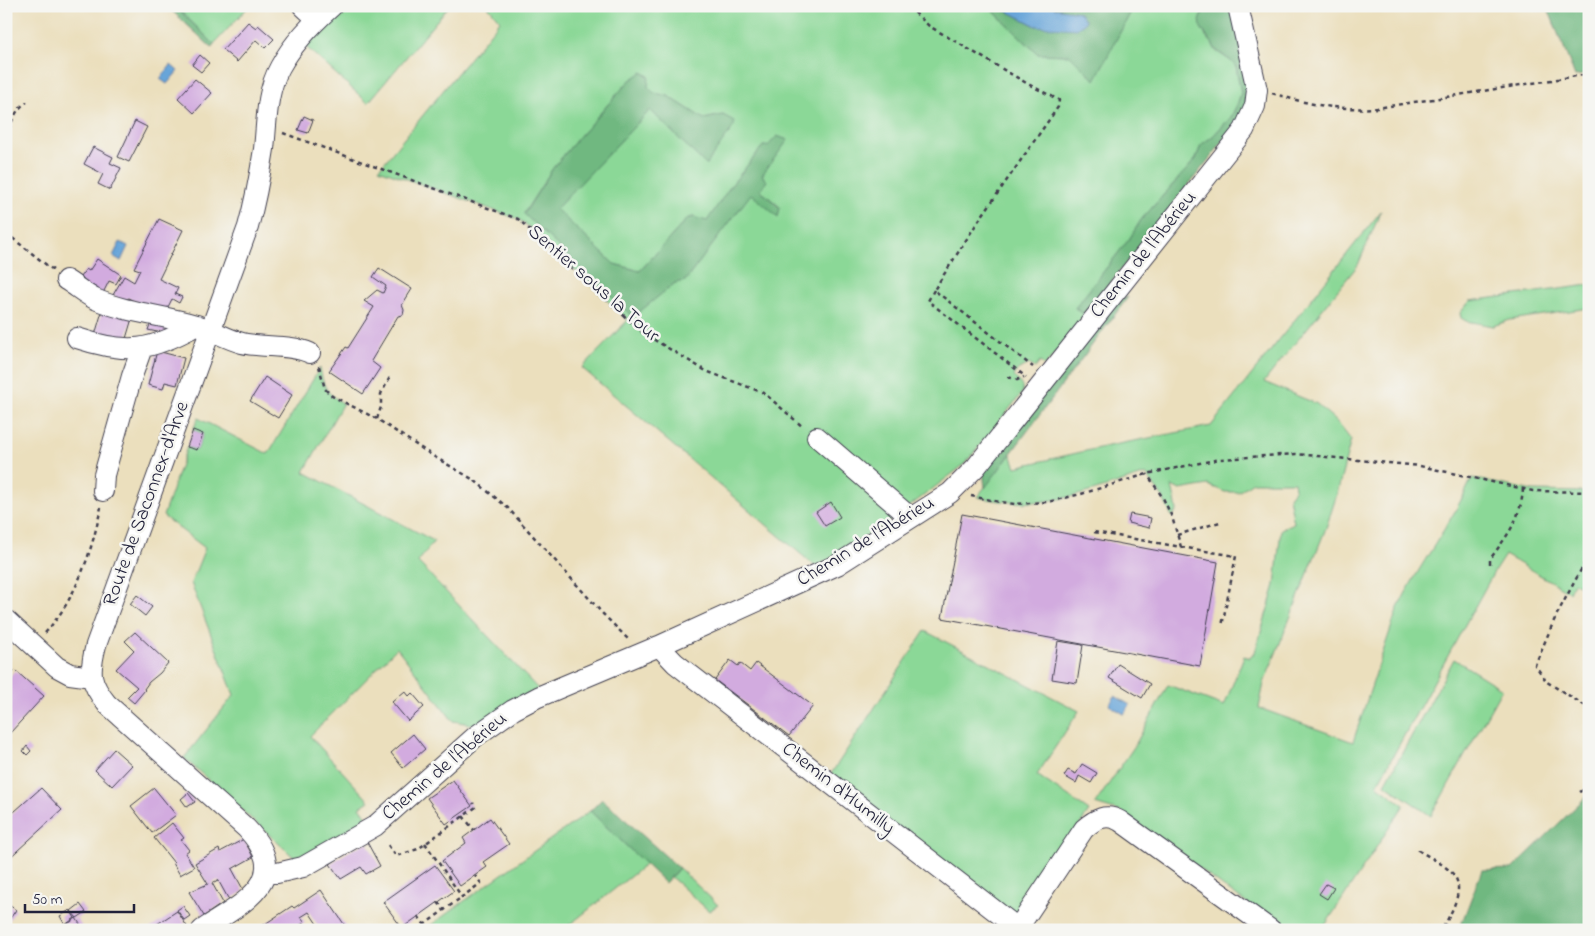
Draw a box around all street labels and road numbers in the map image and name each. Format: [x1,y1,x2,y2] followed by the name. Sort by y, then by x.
[1084,185,1204,325] street label: Chemin de l'Abérieu
[520,218,666,350] street label: Sentier sous la Tour
[96,398,198,610] street label: Route de Saconnex-d'Arve
[792,489,940,595] street label: Chemin de l'Abérieu
[376,706,514,828] street label: Chemin de l'Abérieu
[775,735,901,843] street label: Chemin d'Humilly

